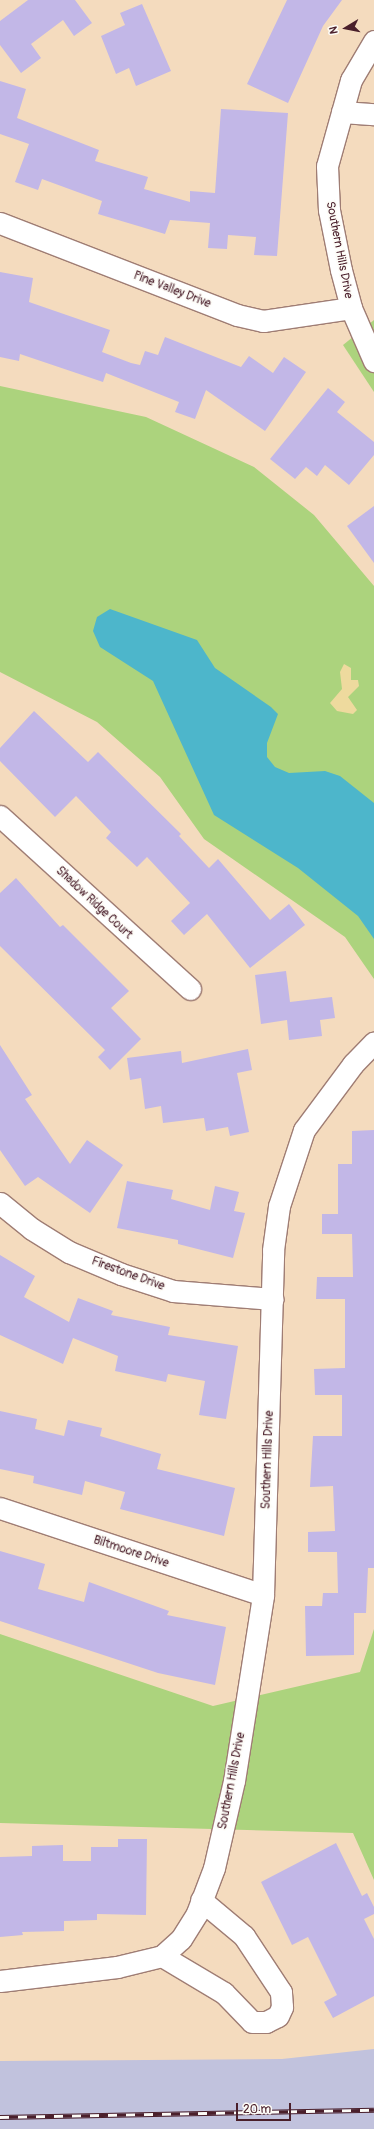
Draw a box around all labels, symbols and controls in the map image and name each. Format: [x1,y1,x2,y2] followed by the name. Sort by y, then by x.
[326,8,366,48] north arrow
[327,25,341,35] text: N
[323,200,355,300] street label: Southern Hills Drive
[131,269,213,311] street label: Pine Valley Drive
[53,864,135,942] street label: Shadow Ridge Court
[89,1254,167,1294] street label: Firestone Drive
[259,1410,277,1510] street label: Southern Hills Drive
[92,1533,170,1571] street label: Biltmoore Drive
[216,1731,248,1831] street label: Southern Hills Drive
[238,2095,293,2121] scale bar
[243,2102,271,2117] text: 20 m

